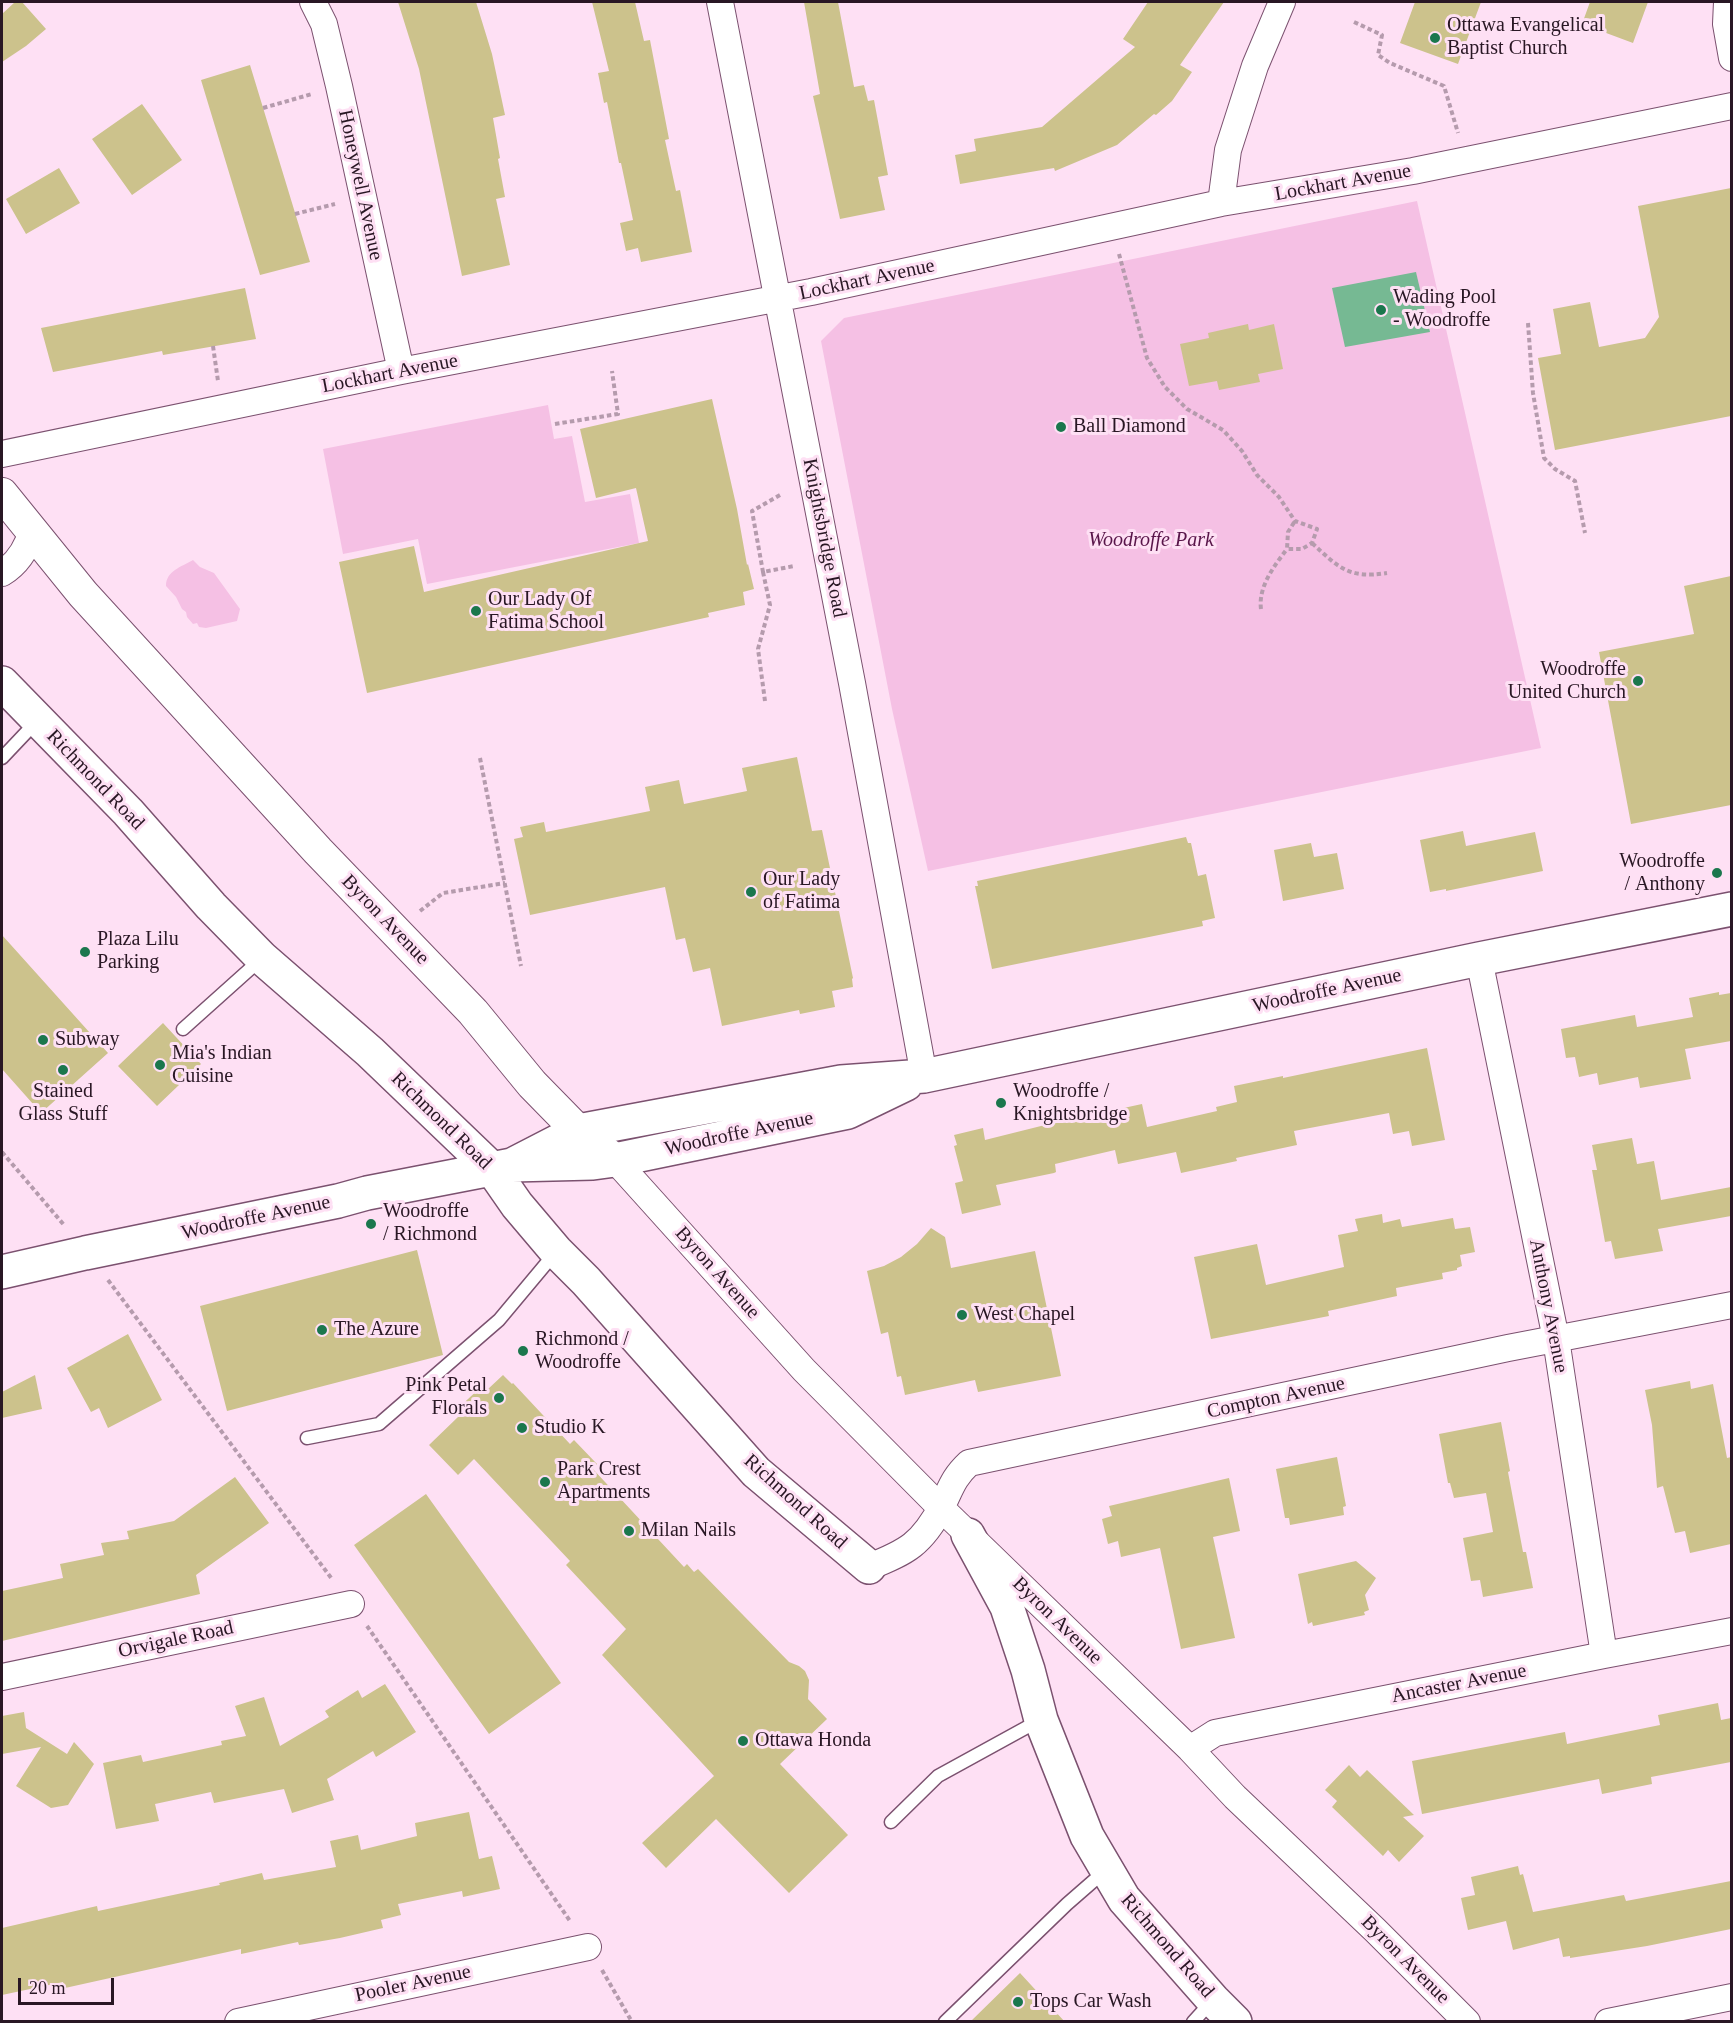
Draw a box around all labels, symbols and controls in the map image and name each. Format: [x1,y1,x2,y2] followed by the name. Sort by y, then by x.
[1447,14,1604,61] place label: Ottawa Evangelical Baptist Church
[1428,31,1442,45] marker: Ottawa Evangelical Baptist Church
[332,107,388,263] street label: Honeywell Avenue
[1273,159,1413,207] street label: Lockhart Avenue
[797,254,937,306] street label: Lockhart Avenue
[1393,286,1496,333] place label: Wading Pool - Woodroffe
[1374,303,1388,317] marker: Wading Pool - Woodroffe
[320,349,460,399] street label: Lockhart Avenue
[1073,415,1186,439] place label: Ball Diamond
[1054,420,1068,434] marker: Ball Diamond
[797,456,851,620] street label: Knightsbridge Road
[1088,529,1214,553] park label: Woodroffe Park
[488,588,604,635] place label: Our Lady Of Fatima School
[469,604,483,618] marker: Our Lady Of Fatima School
[1508,658,1626,705] place label: Woodroffe United Church
[1631,674,1645,688] marker: Woodroffe United Church
[41,725,149,835] street label: Richmond Road
[1619,850,1705,897] place label: Woodroffe / Anthony
[1710,866,1724,880] marker: Woodroffe / Anthony
[763,868,840,915] place label: Our Lady of Fatima
[336,870,434,970] street label: Byron Avenue
[744,885,758,899] marker: Our Lady of Fatima
[97,928,179,975] place label: Plaza Lilu Parking
[78,945,92,959] marker: Plaza Lilu Parking
[1250,964,1404,1018] street label: Woodroffe Avenue
[55,1028,119,1052] place label: Subway
[36,1033,50,1047] marker: Subway
[172,1042,272,1089] place label: Mia's Indian Cuisine
[153,1058,167,1072] marker: Mia's Indian Cuisine
[56,1063,70,1077] marker: Stained Glass Stuff
[386,1067,496,1175] street label: Richmond Road
[18,1080,108,1127] place label: Stained Glass Stuff
[1013,1080,1127,1127] place label: Woodroffe / Knightsbridge
[994,1096,1008,1110] marker: Woodroffe / Knightsbridge
[662,1107,816,1161] street label: Woodroffe Avenue
[179,1191,333,1245] street label: Woodroffe Avenue
[383,1200,477,1247] place label: Woodroffe / Richmond
[364,1217,378,1231] marker: Woodroffe / Richmond
[669,1222,765,1324] street label: Byron Avenue
[1523,1237,1573,1375] street label: Anthony Avenue
[974,1303,1075,1327] place label: West Chapel
[955,1308,969,1322] marker: West Chapel
[334,1318,419,1342] place label: The Azure
[315,1323,329,1337] marker: The Azure
[535,1328,629,1375] place label: Richmond / Woodroffe
[516,1344,530,1358] marker: Richmond / Woodroffe
[1205,1372,1347,1424] street label: Compton Avenue
[405,1374,487,1421] place label: Pink Petal Florals
[492,1391,506,1405] marker: Pink Petal Florals
[534,1416,606,1440] place label: Studio K
[515,1421,529,1435] marker: Studio K
[738,1449,852,1555] street label: Richmond Road
[557,1458,650,1505] place label: Park Crest Apartments
[538,1475,552,1489] marker: Park Crest Apartments
[641,1519,736,1543] place label: Milan Nails
[622,1524,636,1538] marker: Milan Nails
[1007,1572,1107,1670] street label: Byron Avenue
[116,1616,236,1664] street label: Orvigale Road
[1390,1659,1528,1709] street label: Ancaster Avenue
[755,1729,871,1753] place label: Ottawa Honda
[736,1734,750,1748] marker: Ottawa Honda
[1115,1889,1219,2003] street label: Richmond Road
[1356,1911,1454,2009] street label: Byron Avenue
[353,1960,473,2008] street label: Pooler Avenue
[21,1966,117,2004] scale bar
[29,1978,66,1998] text: 20 m
[1030,1990,1151,2014] place label: Tops Car Wash
[1011,1995,1025,2009] marker: Tops Car Wash

